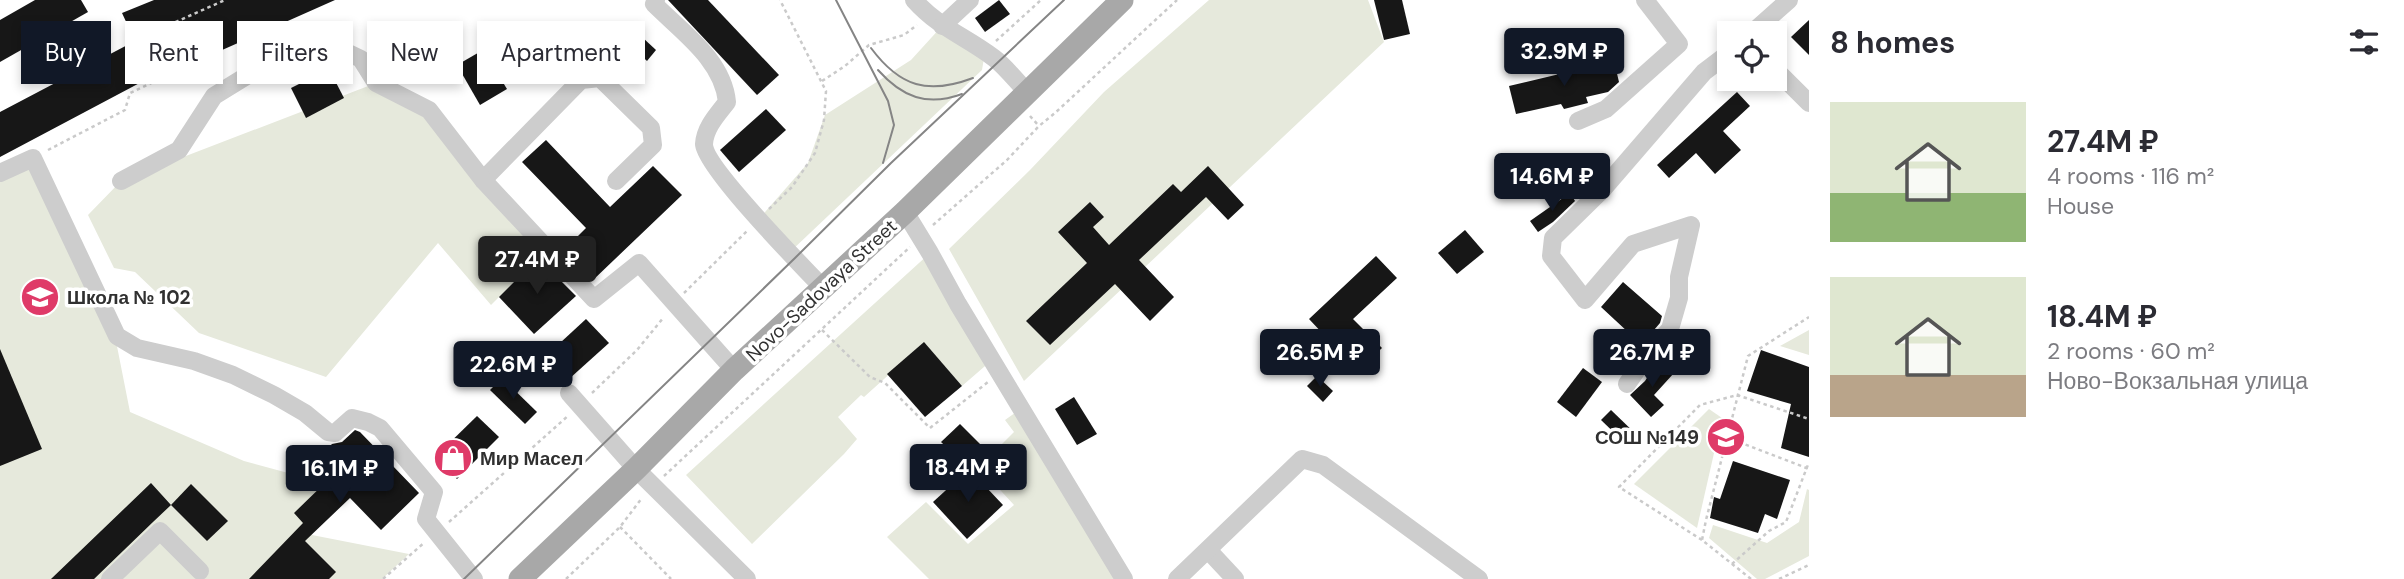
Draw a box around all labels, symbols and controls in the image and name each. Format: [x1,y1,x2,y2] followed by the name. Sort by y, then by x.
[21,21,111,84] chip: Buy
[125,21,223,84] chip: Rent
[237,21,353,84] chip: Filters
[367,21,463,84] chip: New
[477,21,645,84] chip: Apartment
[1717,21,1787,91] map controls
[1717,21,1787,91] button: locate
[1830,23,1955,62] text: 8 homes
[2345,23,2383,61] icon: filters
[1499,28,1629,88] pin: 32.9M ₽
[1520,36,1608,66] text: 32.9M ₽
[2047,122,2159,161] text: 27.4M ₽
[1886,130,1970,214] icon: home
[1487,154,1617,213] pin: 14.6M ₽
[1510,161,1594,191] text: 14.6M ₽
[2047,161,2214,191] text: 4 rooms · 116 m²
[2047,191,2114,221] text: House
[740,214,902,367] street label: Novo-Sadovaya Street
[472,236,602,296] pin: 27.4M ₽
[494,244,580,274] text: 27.4M ₽
[19,276,61,318] school or university icon: Школа № 102
[67,285,190,310] place label: Школа № 102
[2047,297,2157,336] text: 18.4M ₽
[1886,305,1970,389] icon: home
[1255,330,1385,389] pin: 26.5M ₽
[1587,330,1717,389] pin: 26.7M ₽
[2047,336,2215,366] text: 2 rooms · 60 m²
[1276,337,1364,367] text: 26.5M ₽
[1609,337,1695,367] text: 26.7M ₽
[448,342,578,401] pin: 22.6M ₽
[469,349,557,379] text: 22.6M ₽
[2047,366,2308,396] text: Ново-Вокзальная улица
[1705,416,1747,458] school or university icon: СОШ №149
[1595,425,1699,450] place label: СОШ №149
[432,437,474,479] shop icon: Мир Масел
[903,444,1033,504] pin: 18.4M ₽
[275,446,405,505] pin: 16.1M ₽
[480,446,583,471] place label: Мир Масел
[926,452,1010,482] text: 18.4M ₽
[302,453,378,483] text: 16.1M ₽

